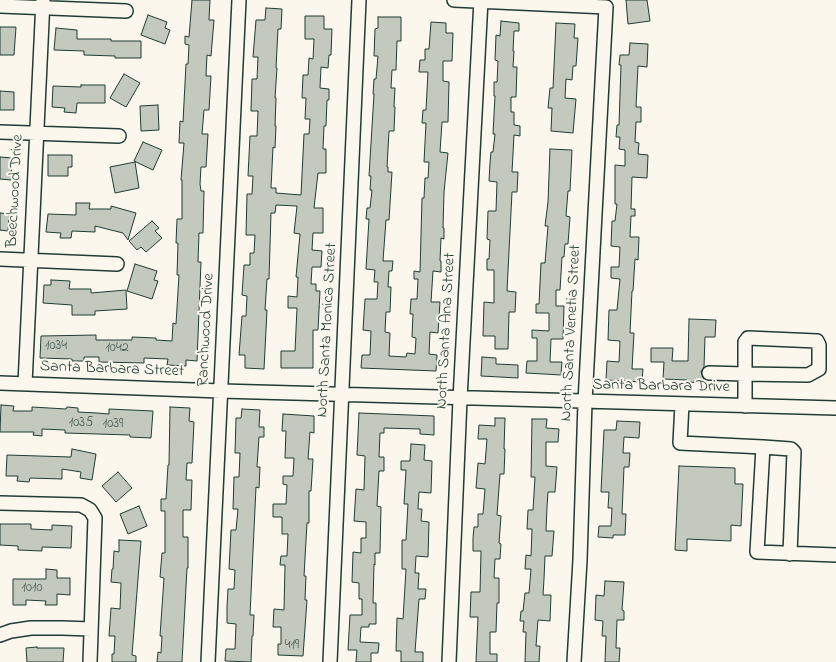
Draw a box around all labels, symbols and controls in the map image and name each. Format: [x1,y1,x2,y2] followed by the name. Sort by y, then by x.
[3,134,29,248] street label: Beechwood Drive
[314,242,342,418] street label: North Santa Monica Street
[558,244,586,422] street label: North Santa Venetia Street
[433,252,461,410] street label: North Santa Ana Street
[194,273,220,387] street label: Ranchwood Drive
[45,339,67,355] house number: 1034
[105,341,129,357] house number: 1042
[40,358,184,382] street label: Santa Barbara Street
[592,376,730,398] street label: Santa Barbara Drive
[69,416,93,432] house number: 1035
[103,417,123,433] house number: 1039
[22,581,42,597] house number: 1010
[285,638,299,654] house number: 419

